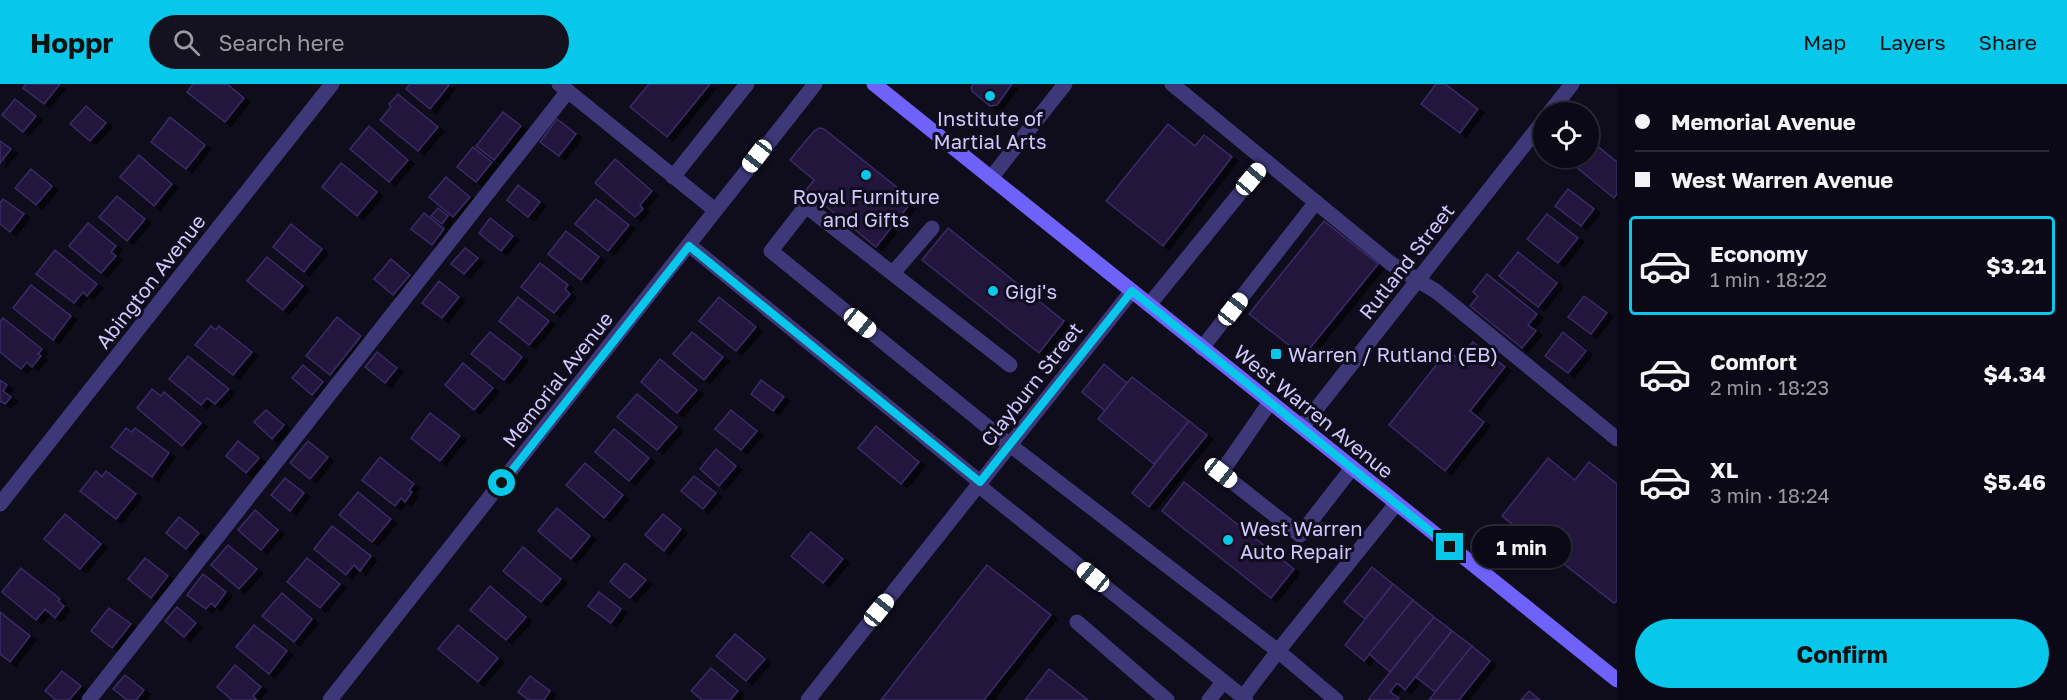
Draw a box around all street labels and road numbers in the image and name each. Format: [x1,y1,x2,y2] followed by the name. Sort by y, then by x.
[1354,199,1458,323] street label: Rutland Street
[90,209,210,353] street label: Abington Avenue
[497,307,617,451] street label: Memorial Avenue
[975,317,1087,451] street label: Clayburn Street
[1229,339,1399,483] street label: West Warren Avenue

